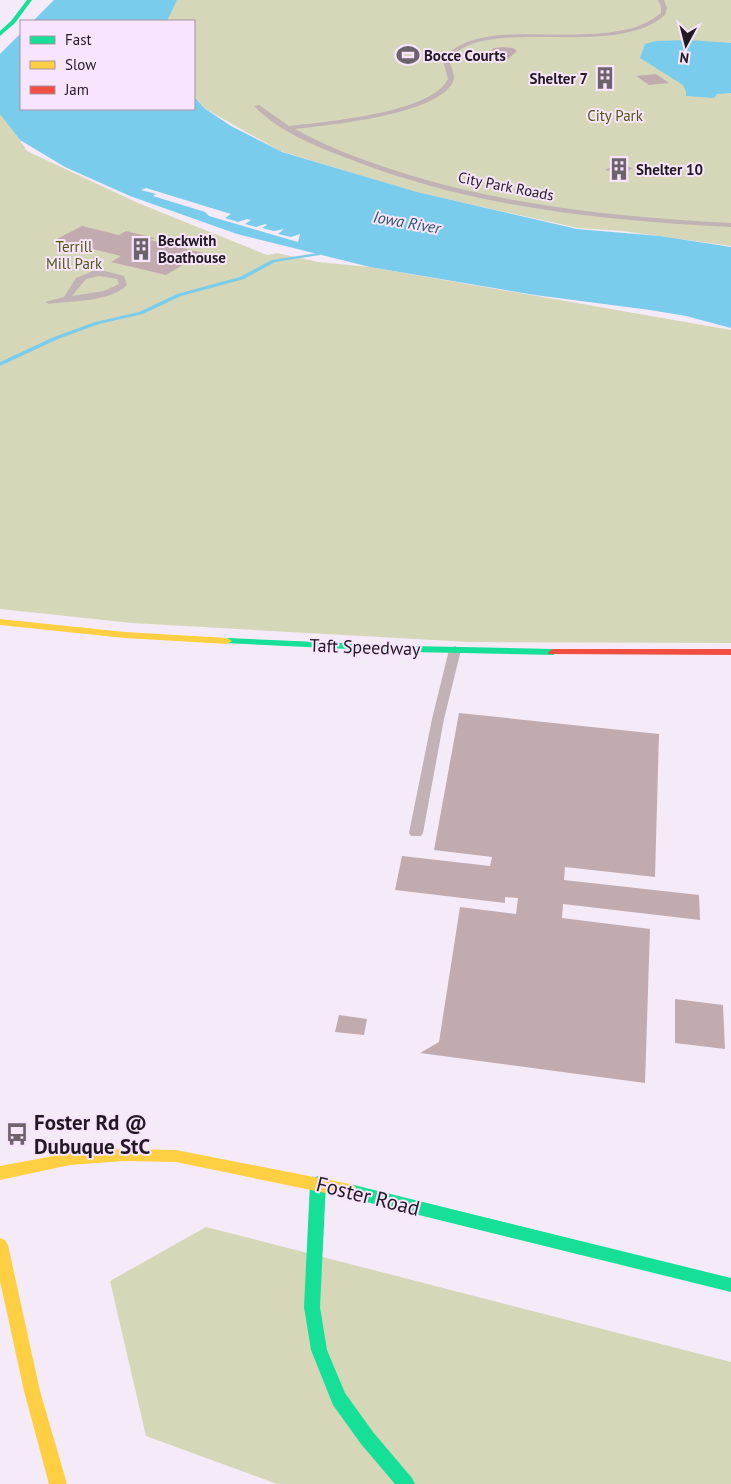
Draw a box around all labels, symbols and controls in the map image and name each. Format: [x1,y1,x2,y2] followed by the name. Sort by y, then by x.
[20,20,195,110] legend
[661,20,711,70] north arrow
[65,30,92,49] text: Fast
[395,42,421,68] sports icon: Bocce Courts
[424,46,506,65] place label: Bocce Courts
[679,48,690,67] text: N
[65,55,96,74] text: Slow
[592,65,618,91] building icon: Shelter 7
[529,69,588,88] place label: Shelter 7
[64,80,89,99] text: Jam
[587,106,644,125] park label: City Park
[606,156,632,182] building icon: Shelter 10
[636,160,703,179] place label: Shelter 10
[456,167,556,205] street label: City Park Roads
[372,206,444,238] water label: Iowa River
[158,231,226,267] place label: Beckwith Boathouse
[128,236,154,262] building icon: Beckwith Boathouse
[46,237,103,273] park label: Terrill Mill Park
[309,634,421,660] street label: Taft Speedway
[34,1109,150,1160] place label: Foster Rd @ Dubuque StC
[4,1121,30,1147] bus stop icon: Foster Rd @ Dubuque StC
[313,1170,423,1222] street label: Foster Road

